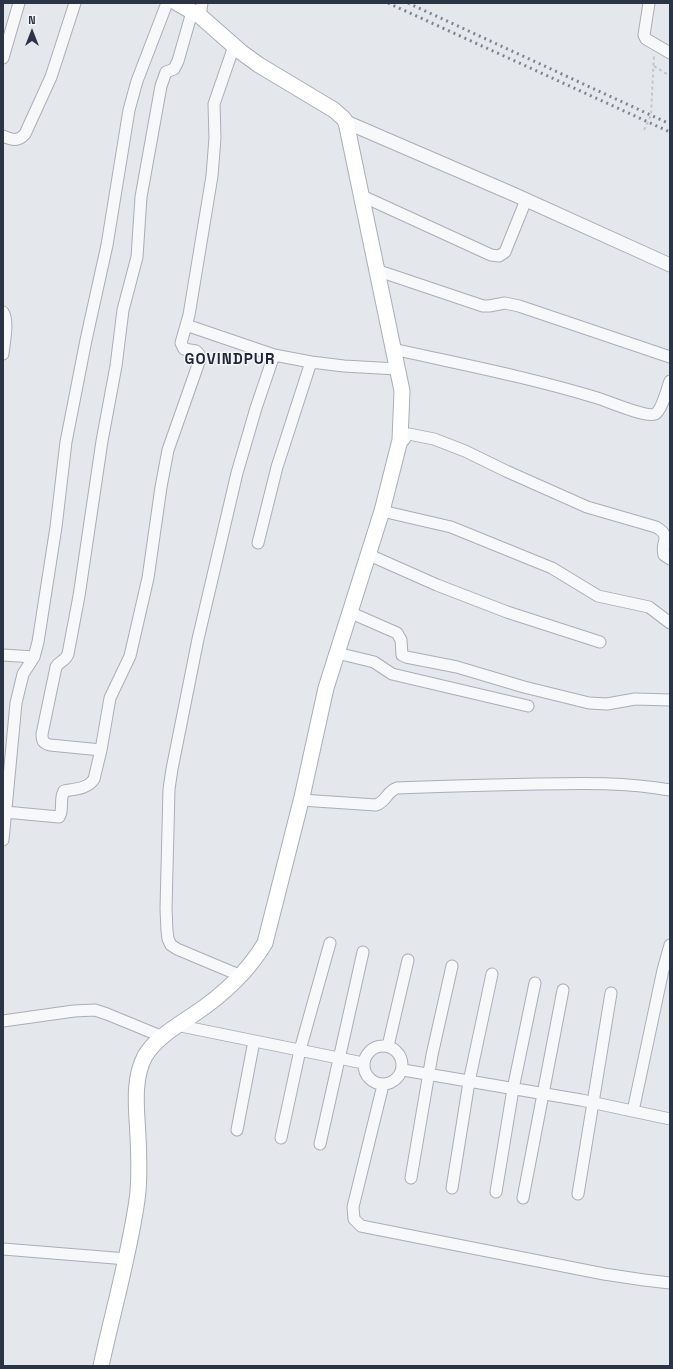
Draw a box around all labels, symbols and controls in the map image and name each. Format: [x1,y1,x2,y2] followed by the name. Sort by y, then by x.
[12,12,52,52] north arrow
[28,13,36,27] text: N
[185,351,275,369] district label: GOVINDPUR

